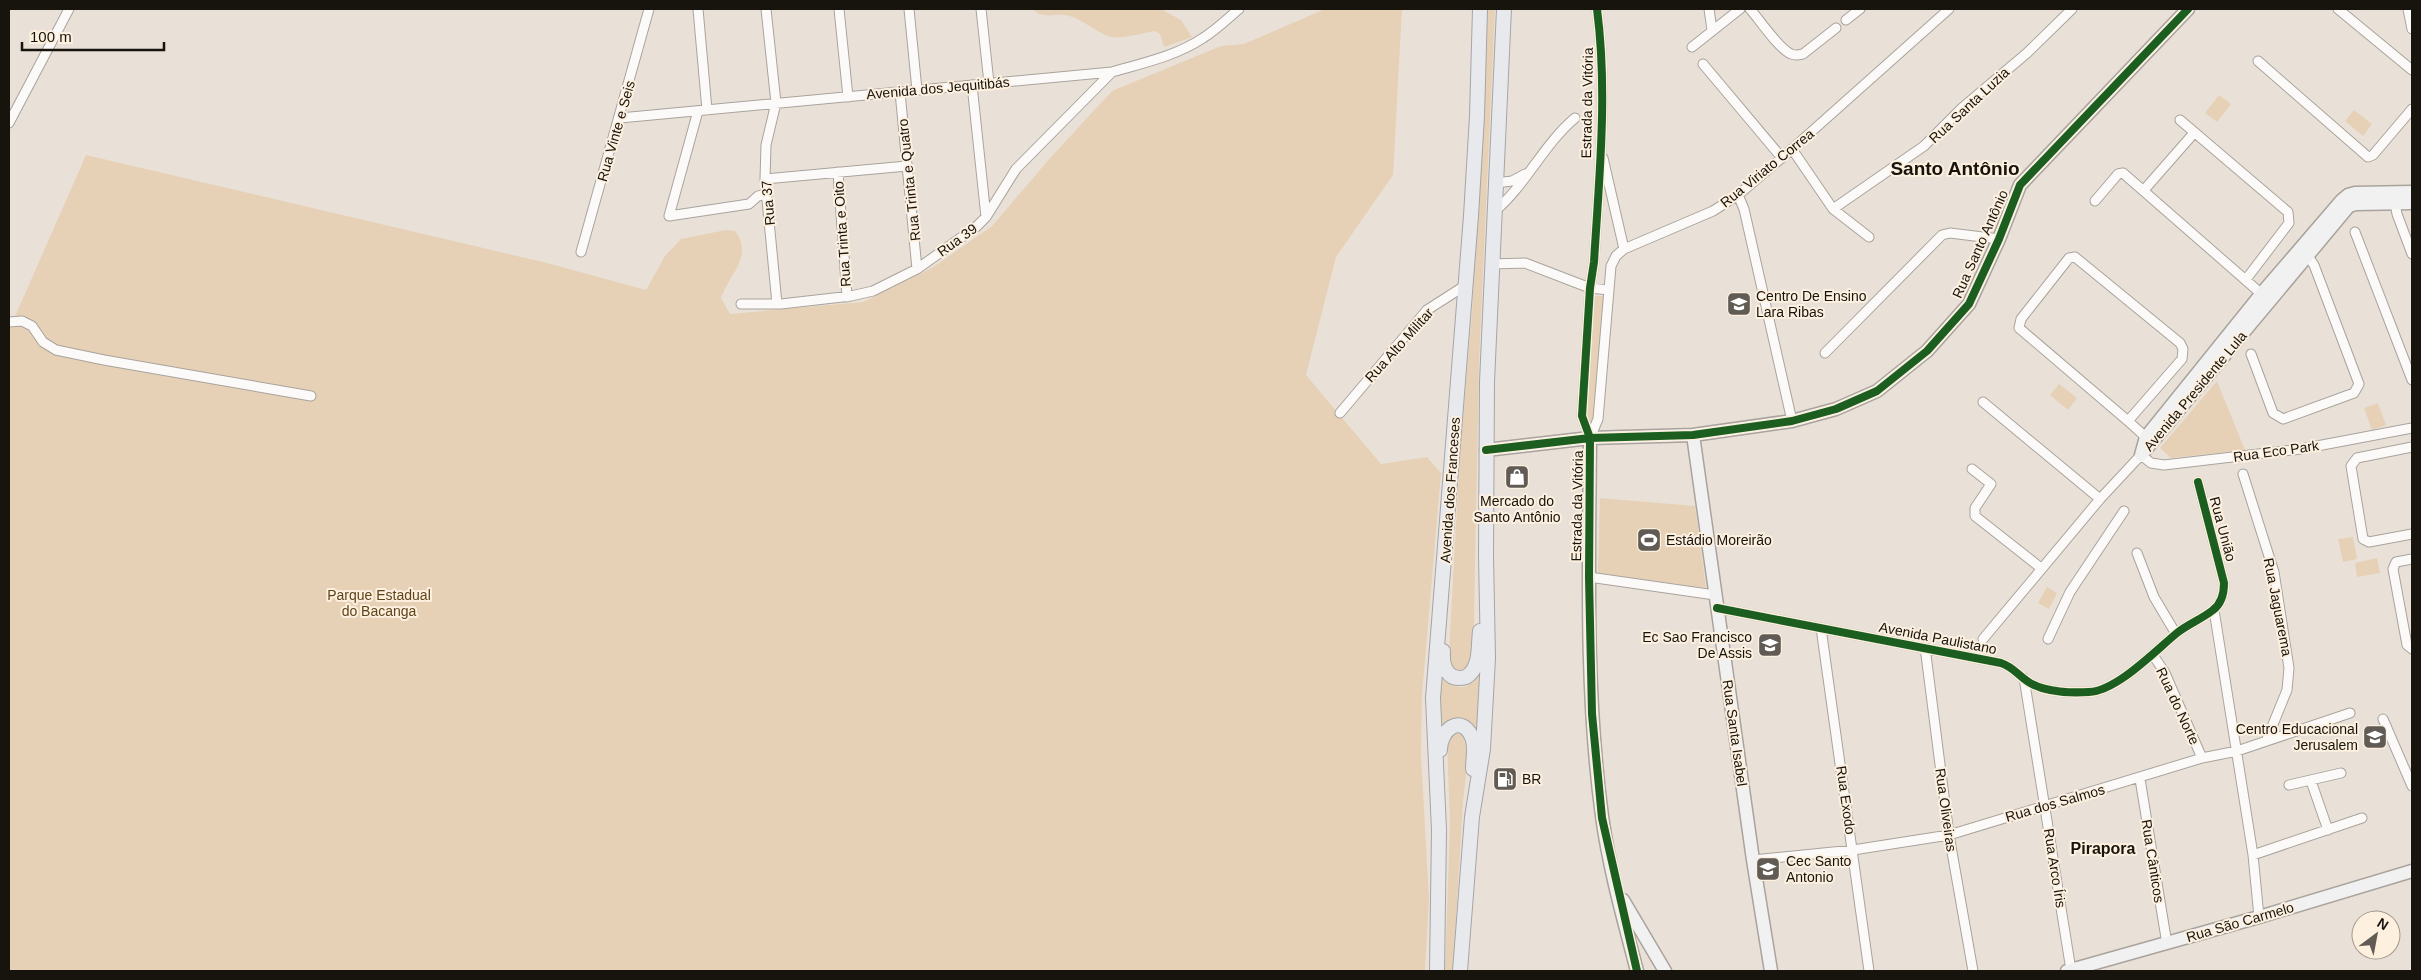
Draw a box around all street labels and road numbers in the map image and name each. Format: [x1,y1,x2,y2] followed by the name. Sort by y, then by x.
[1578,47,1596,159] street label: Estrada da Vitória
[1926,64,2012,146] street label: Rua Santa Luzia
[866,74,1010,102] street label: Avenida dos Jequitibás
[594,79,638,183] street label: Rua Vinte e Seis
[895,118,923,242] street label: Rua Trinta e Quatro
[1717,125,1817,211] street label: Rua Viriato Correa
[758,180,778,226] street label: Rua 37
[830,180,854,287] street label: Rua Trinta e Oito
[1949,187,2011,301] street label: Rua Santo Antônio
[934,220,980,260] street label: Rua 39
[1362,304,1437,385] street label: Rua Alto Militar
[2140,328,2250,454] street label: Avenida Presidente Lula
[1437,417,1463,563] street label: Avenida dos Franceses
[2232,437,2321,465] street label: Rua Eco Park
[1568,450,1586,562] street label: Estrada da Vitória
[2207,495,2239,563] street label: Rua União
[2261,557,2295,658] street label: Rua Jaguarema
[1878,619,1998,657] street label: Avenida Paulistano
[2153,665,2203,747] street label: Rua do Norte
[1720,679,1750,787] street label: Rua Santa Isabel
[1833,765,1859,836] street label: Rua Exodo
[1932,767,1960,853] street label: Rua Oliveiras
[2003,781,2107,825] street label: Rua dos Salmos
[2139,818,2167,904] street label: Rua Cânticos
[2041,827,2069,909] street label: Rua Arco Íris
[2184,899,2296,945] street label: Rua São Carmelo

